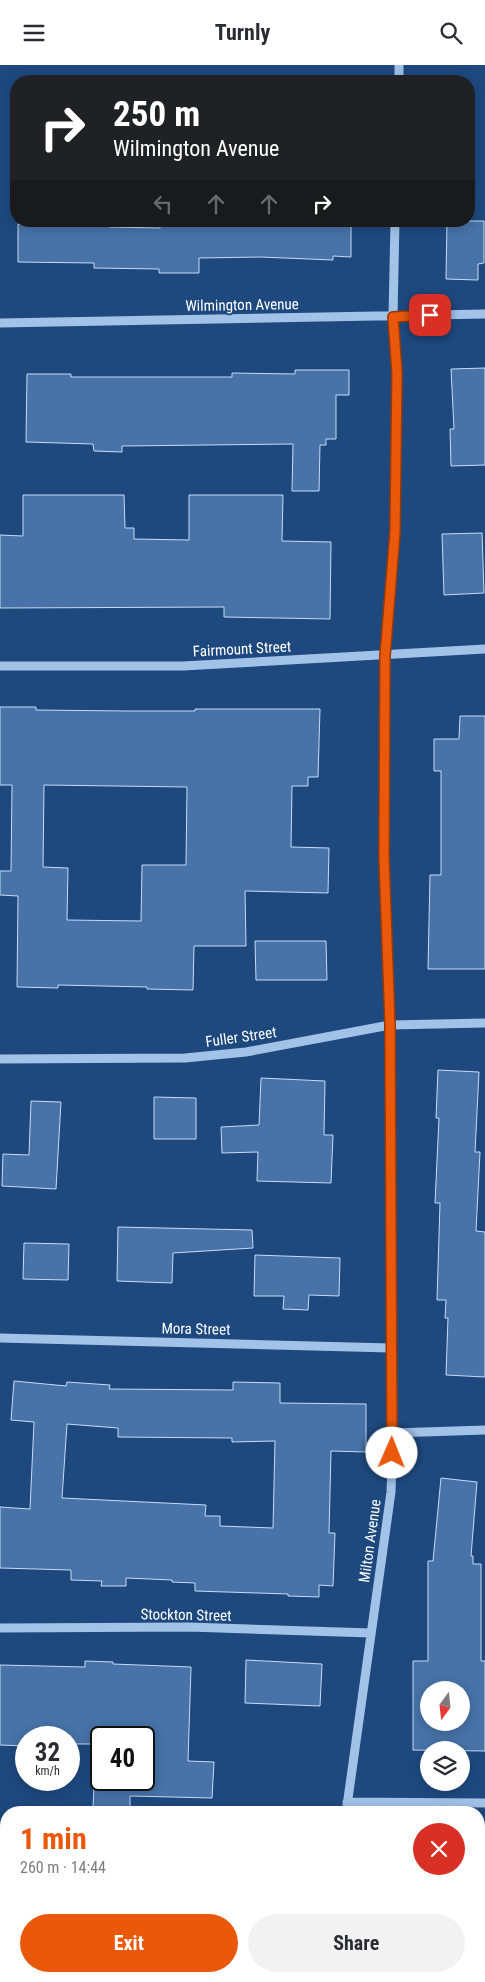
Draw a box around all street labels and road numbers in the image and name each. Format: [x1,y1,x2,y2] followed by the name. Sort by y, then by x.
[185,295,299,315] street label: Wilmington Avenue
[192,637,292,661] street label: Fairmount Street
[204,1023,278,1051] street label: Fuller Street
[161,1319,231,1339] street label: Mora Street
[355,1498,385,1584] street label: Milton Avenue
[140,1605,232,1625] street label: Stockton Street

